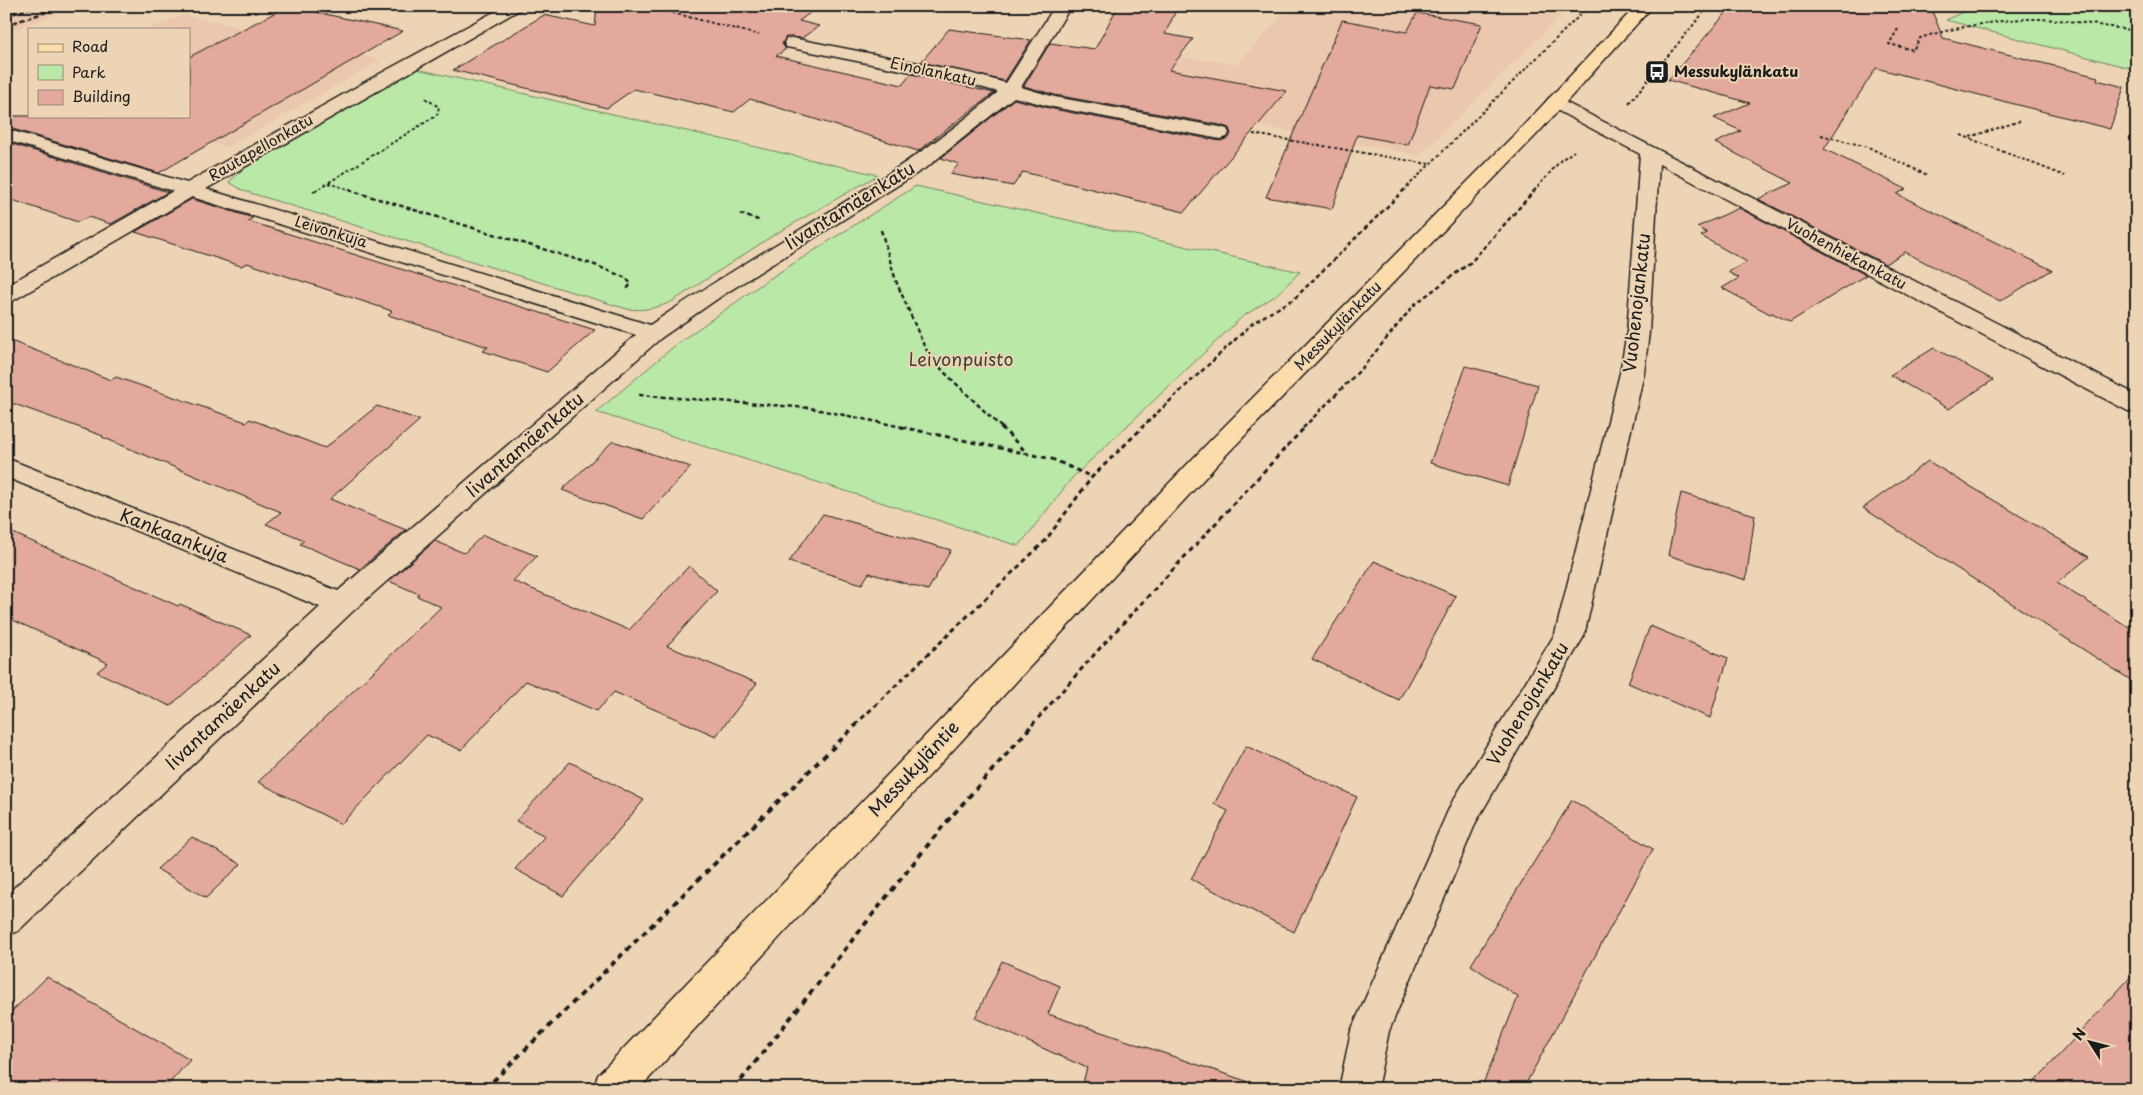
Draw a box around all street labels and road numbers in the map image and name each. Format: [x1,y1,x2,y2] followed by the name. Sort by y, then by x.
[888,50,978,91] street label: Einolankatu
[204,107,317,186] street label: Rautapellonkatu
[779,154,920,256] street label: Iivantamäenkatu
[292,209,371,253] street label: Leivonkuja
[1782,211,1911,294] street label: Vuohenhiekankatu
[1615,232,1656,374] street label: Vuohenojankatu
[1288,275,1386,375] street label: Messukylänkatu
[459,385,589,503] street label: Iivantamäenkatu
[116,501,234,569] street label: Kankaankuja
[1479,636,1574,770] street label: Vuohenojankatu
[158,654,286,776] street label: Iivantamäenkatu
[861,714,965,822] street label: Messukyläntie

